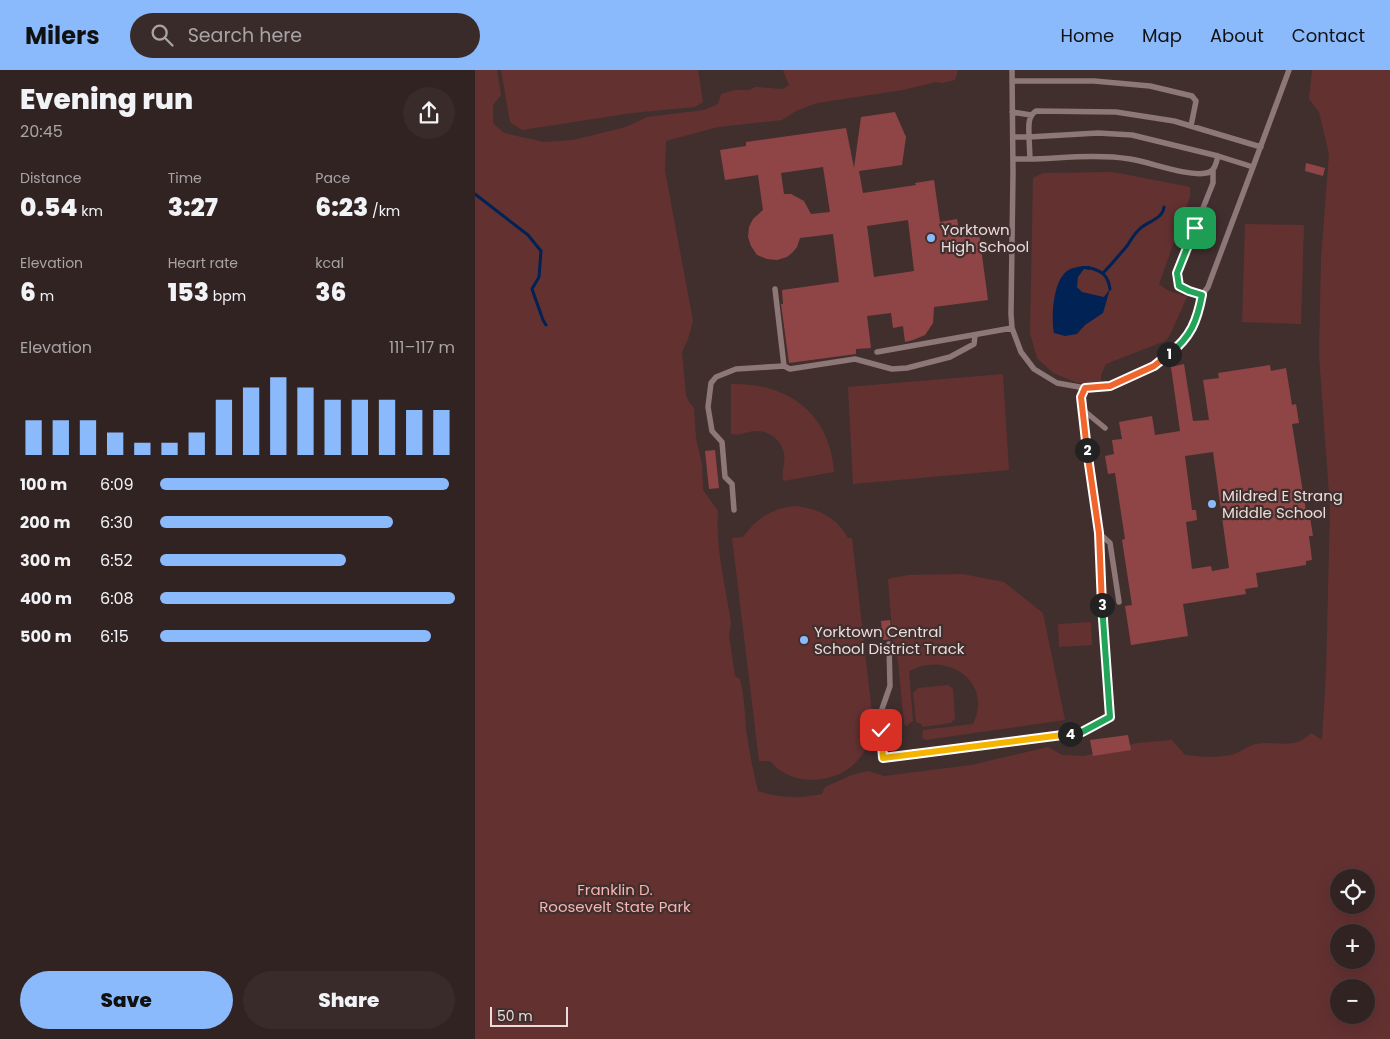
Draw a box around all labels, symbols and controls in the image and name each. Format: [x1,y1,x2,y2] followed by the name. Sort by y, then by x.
[130,13,480,58] search box
[25,19,100,52] text: Milers
[148,21,176,49] icon: search
[188,22,302,49] text: Search here
[1060,23,1114,48] text: Home
[1142,23,1182,48] text: Map
[1210,23,1264,48] text: About
[1292,23,1365,48] text: Contact
[20,80,193,119] text: Evening run
[403,87,455,139] button: share
[20,120,63,143] text: 20:45
[20,168,81,188] text: Distance
[168,168,202,188] text: Time
[315,168,350,188] text: Pace
[20,190,78,225] text: 0.54
[168,190,218,225] text: 3:27
[315,190,368,225] text: 6:23
[78,201,103,221] text: km
[368,201,400,221] text: /km
[1174,207,1216,249] pin
[1181,214,1209,242] icon: arrive
[941,219,1029,257] place label: Yorktown High School
[925,232,937,244] marker: Yorktown High School
[20,253,83,273] text: Elevation
[168,253,238,273] text: Heart rate
[315,253,344,273] text: kcal
[20,275,36,310] text: 6
[168,275,209,310] text: 153
[315,275,346,310] text: 36
[36,286,54,306] text: m
[209,286,246,306] text: bpm
[20,336,92,359] text: Elevation
[389,336,455,359] text: 111–117 m
[1157,342,1181,366] pin: 1
[1167,344,1172,364] text: 1
[1075,438,1099,462] pin: 2
[1084,440,1092,460] text: 2
[20,473,67,496] text: 100 m
[100,473,134,496] text: 6:09
[1222,485,1343,523] place label: Mildred E Strang Middle School
[1206,498,1218,510] marker: Mildred E Strang Middle School
[20,511,70,534] text: 200 m
[100,511,133,534] text: 6:30
[20,549,71,572] text: 300 m
[100,549,133,572] text: 6:52
[20,587,72,610] text: 400 m
[100,587,134,610] text: 6:08
[1089,592,1115,618] pin: 3
[1098,595,1107,615] text: 3
[814,621,965,659] place label: Yorktown Central School District Track
[20,625,72,648] text: 500 m
[100,625,129,648] text: 6:15
[798,634,810,646] marker: Yorktown Central School District Track
[860,709,902,751] pin
[867,716,895,744] icon: check
[1057,722,1083,746] pin: 4
[1066,724,1075,744] text: 4
[1330,869,1375,1024] map controls
[1330,869,1375,914] button: locate
[539,879,691,917] park label: Franklin D. Roosevelt State Park
[1330,924,1375,969] button: +
[20,971,233,1029] button: Save
[243,971,455,1029] button: Share
[1330,979,1375,1024] button: −
[490,1004,567,1027] scale bar
[497,1006,533,1026] text: 50 m

